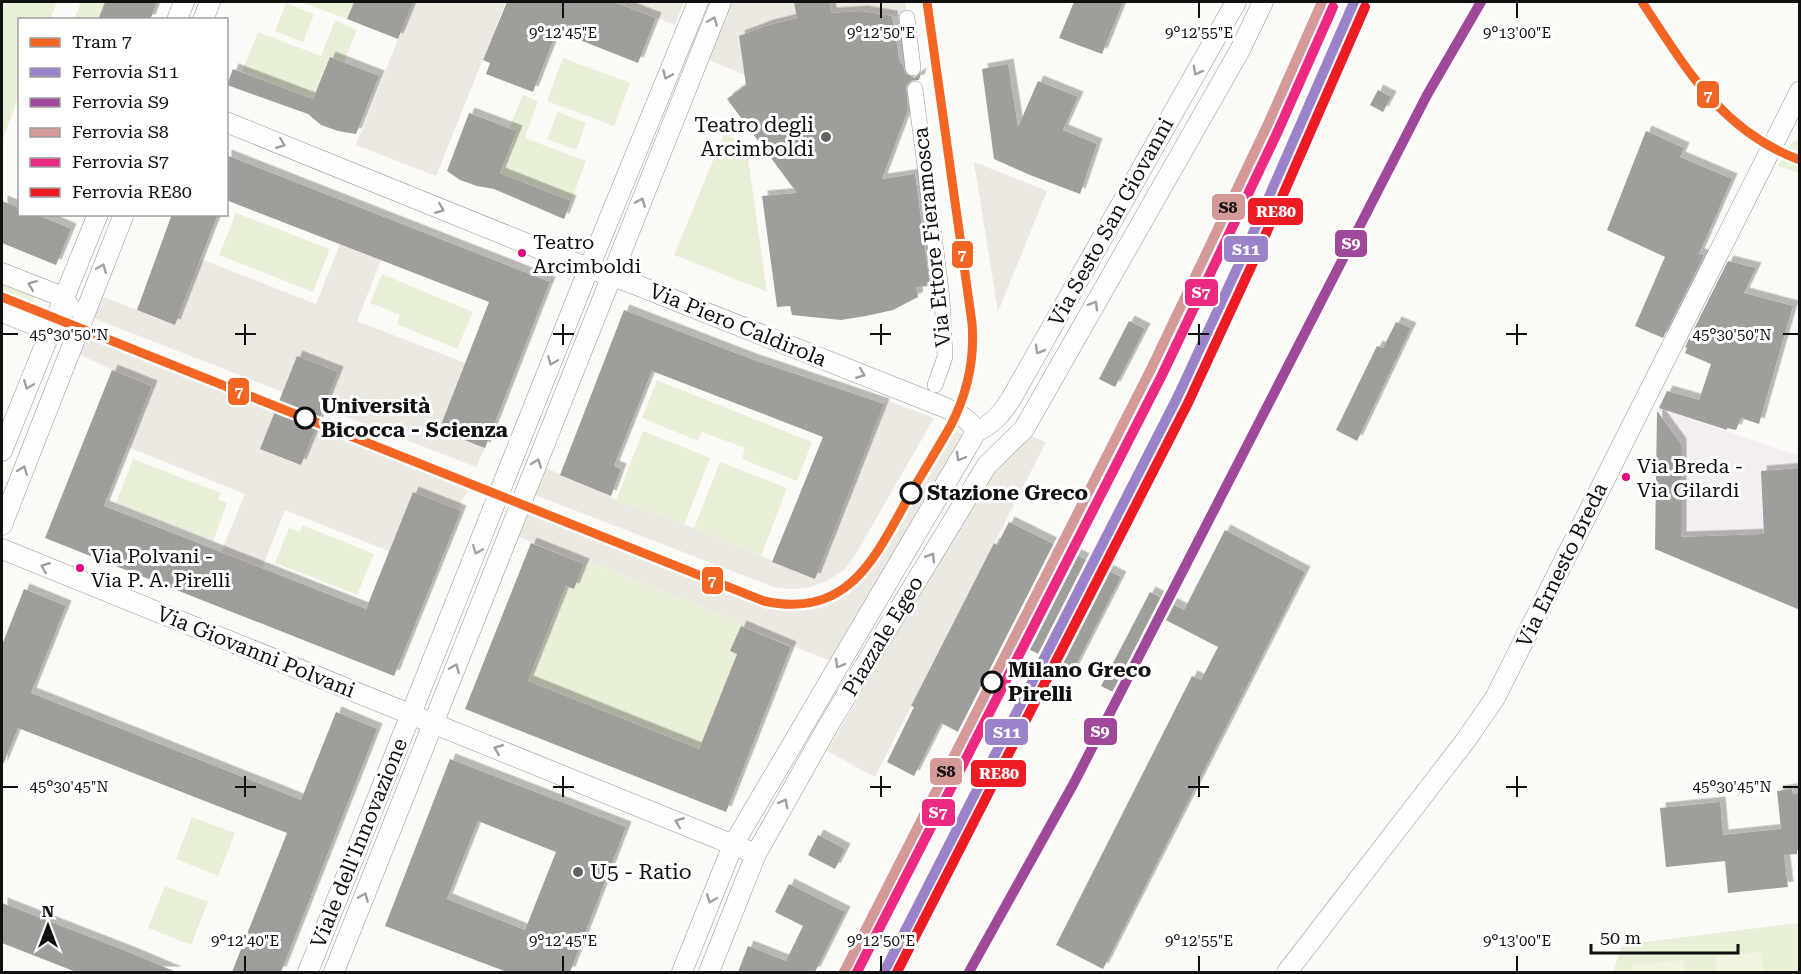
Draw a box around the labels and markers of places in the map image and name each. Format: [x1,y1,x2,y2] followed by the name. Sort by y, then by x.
[694,113,814,161] place label: Teatro degli Arcimboldi
[819,130,833,144] marker: Teatro degli Arcimboldi
[533,230,641,278] place label: Teatro Arcimboldi
[516,247,528,259] marker: Teatro Arcimboldi
[321,394,509,442] place label: Università Bicocca - Scienza
[294,407,316,429] marker: Università Bicocca - Scienza
[1637,454,1743,502] place label: Via Breda - Via Gilardi
[1620,471,1632,483] marker: Via Breda - Via Gilardi
[927,481,1088,505] place label: Stazione Greco
[900,482,922,504] marker: Stazione Greco
[91,544,231,592] place label: Via Polvani - Via P. A. Pirelli
[74,562,86,574] marker: Via Polvani - Via P. A. Pirelli
[1008,658,1151,706] place label: Milano Greco Pirelli
[981,671,1003,693] marker: Milano Greco Pirelli
[590,860,692,884] place label: U5 - Ratio
[571,865,585,879] marker: U5 - Ratio

